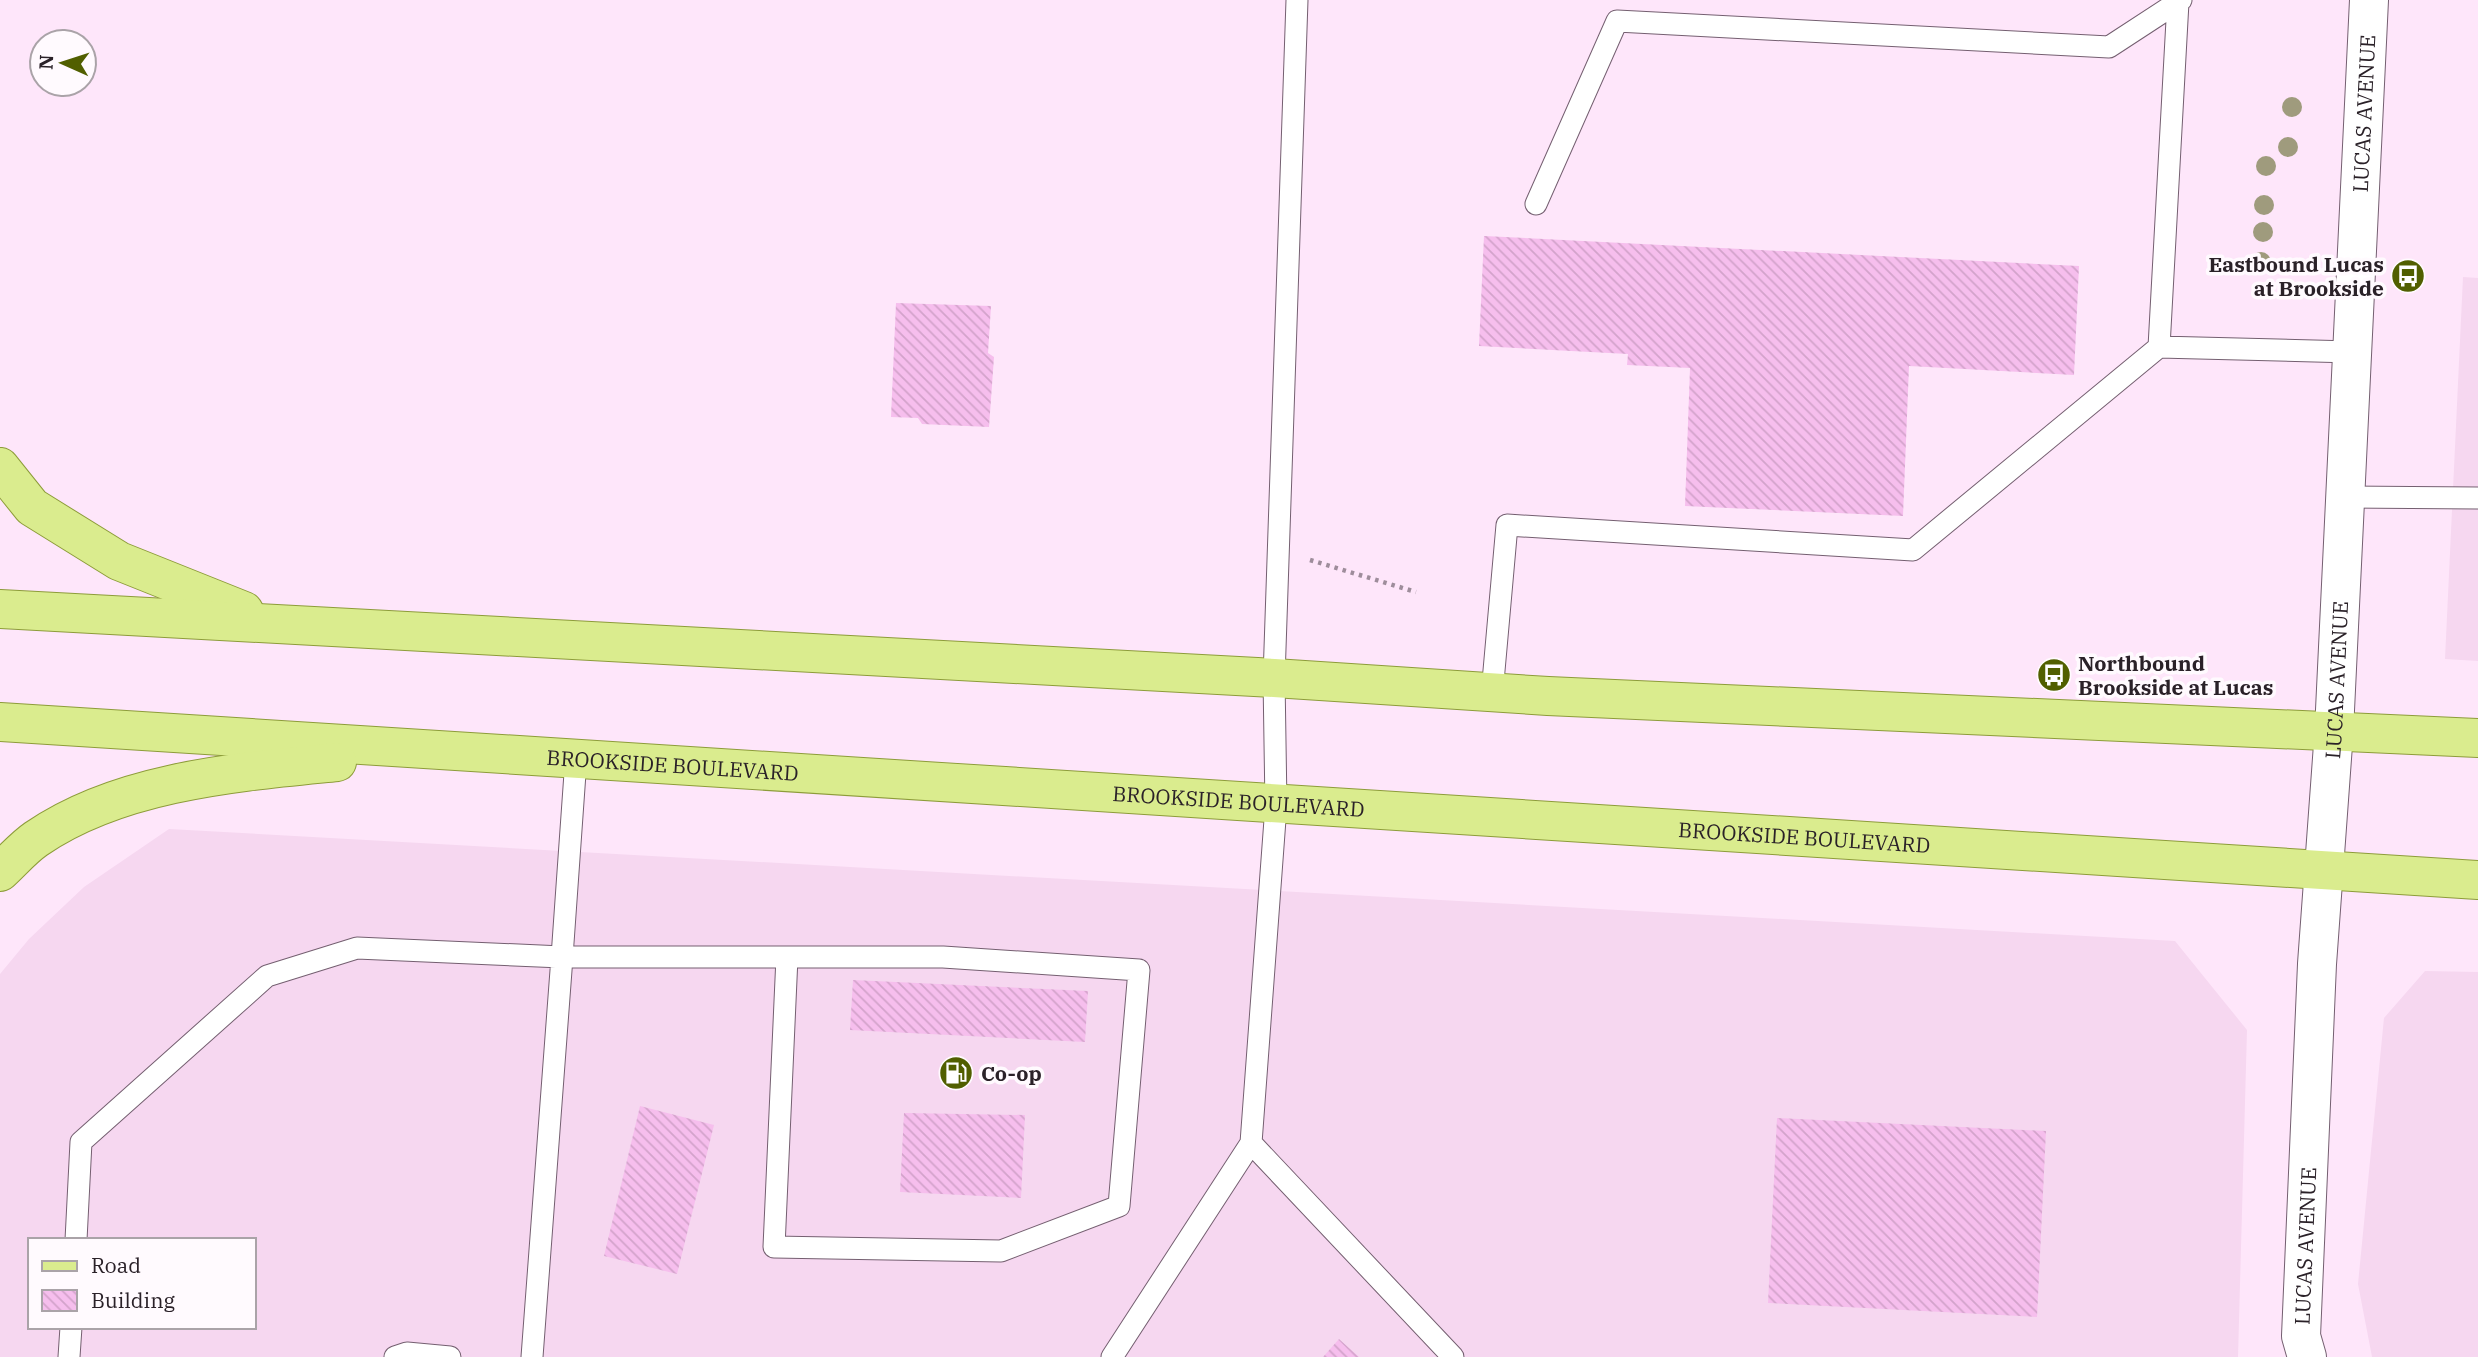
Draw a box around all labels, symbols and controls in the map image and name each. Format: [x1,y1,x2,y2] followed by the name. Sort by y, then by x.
[28,28,98,98] north arrow
[2346,34,2381,193] street label: LUCAS AVENUE
[34,54,58,70] text: N
[2208,250,2384,302] place label: Eastbound Lucas at Brookside
[2389,257,2427,295] bus stop icon: Eastbound Lucas at Brookside
[2318,600,2354,760] street label: LUCAS AVENUE
[2078,649,2273,701] place label: Northbound Brookside at Lucas
[2035,656,2073,694] bus stop icon: Northbound Brookside at Lucas
[546,743,800,787] street label: BROOKSIDE BOULEVARD
[1112,779,1365,823] street label: BROOKSIDE BOULEVARD
[1677,815,1931,859] street label: BROOKSIDE BOULEVARD
[937,1054,975,1092] fuel station icon: Co-op
[981,1059,1042,1087] place label: Co-op
[2287,1166,2322,1326] street label: LUCAS AVENUE
[28,1238,256,1329] legend
[91,1251,141,1279] text: Road
[91,1286,176,1314] text: Building

